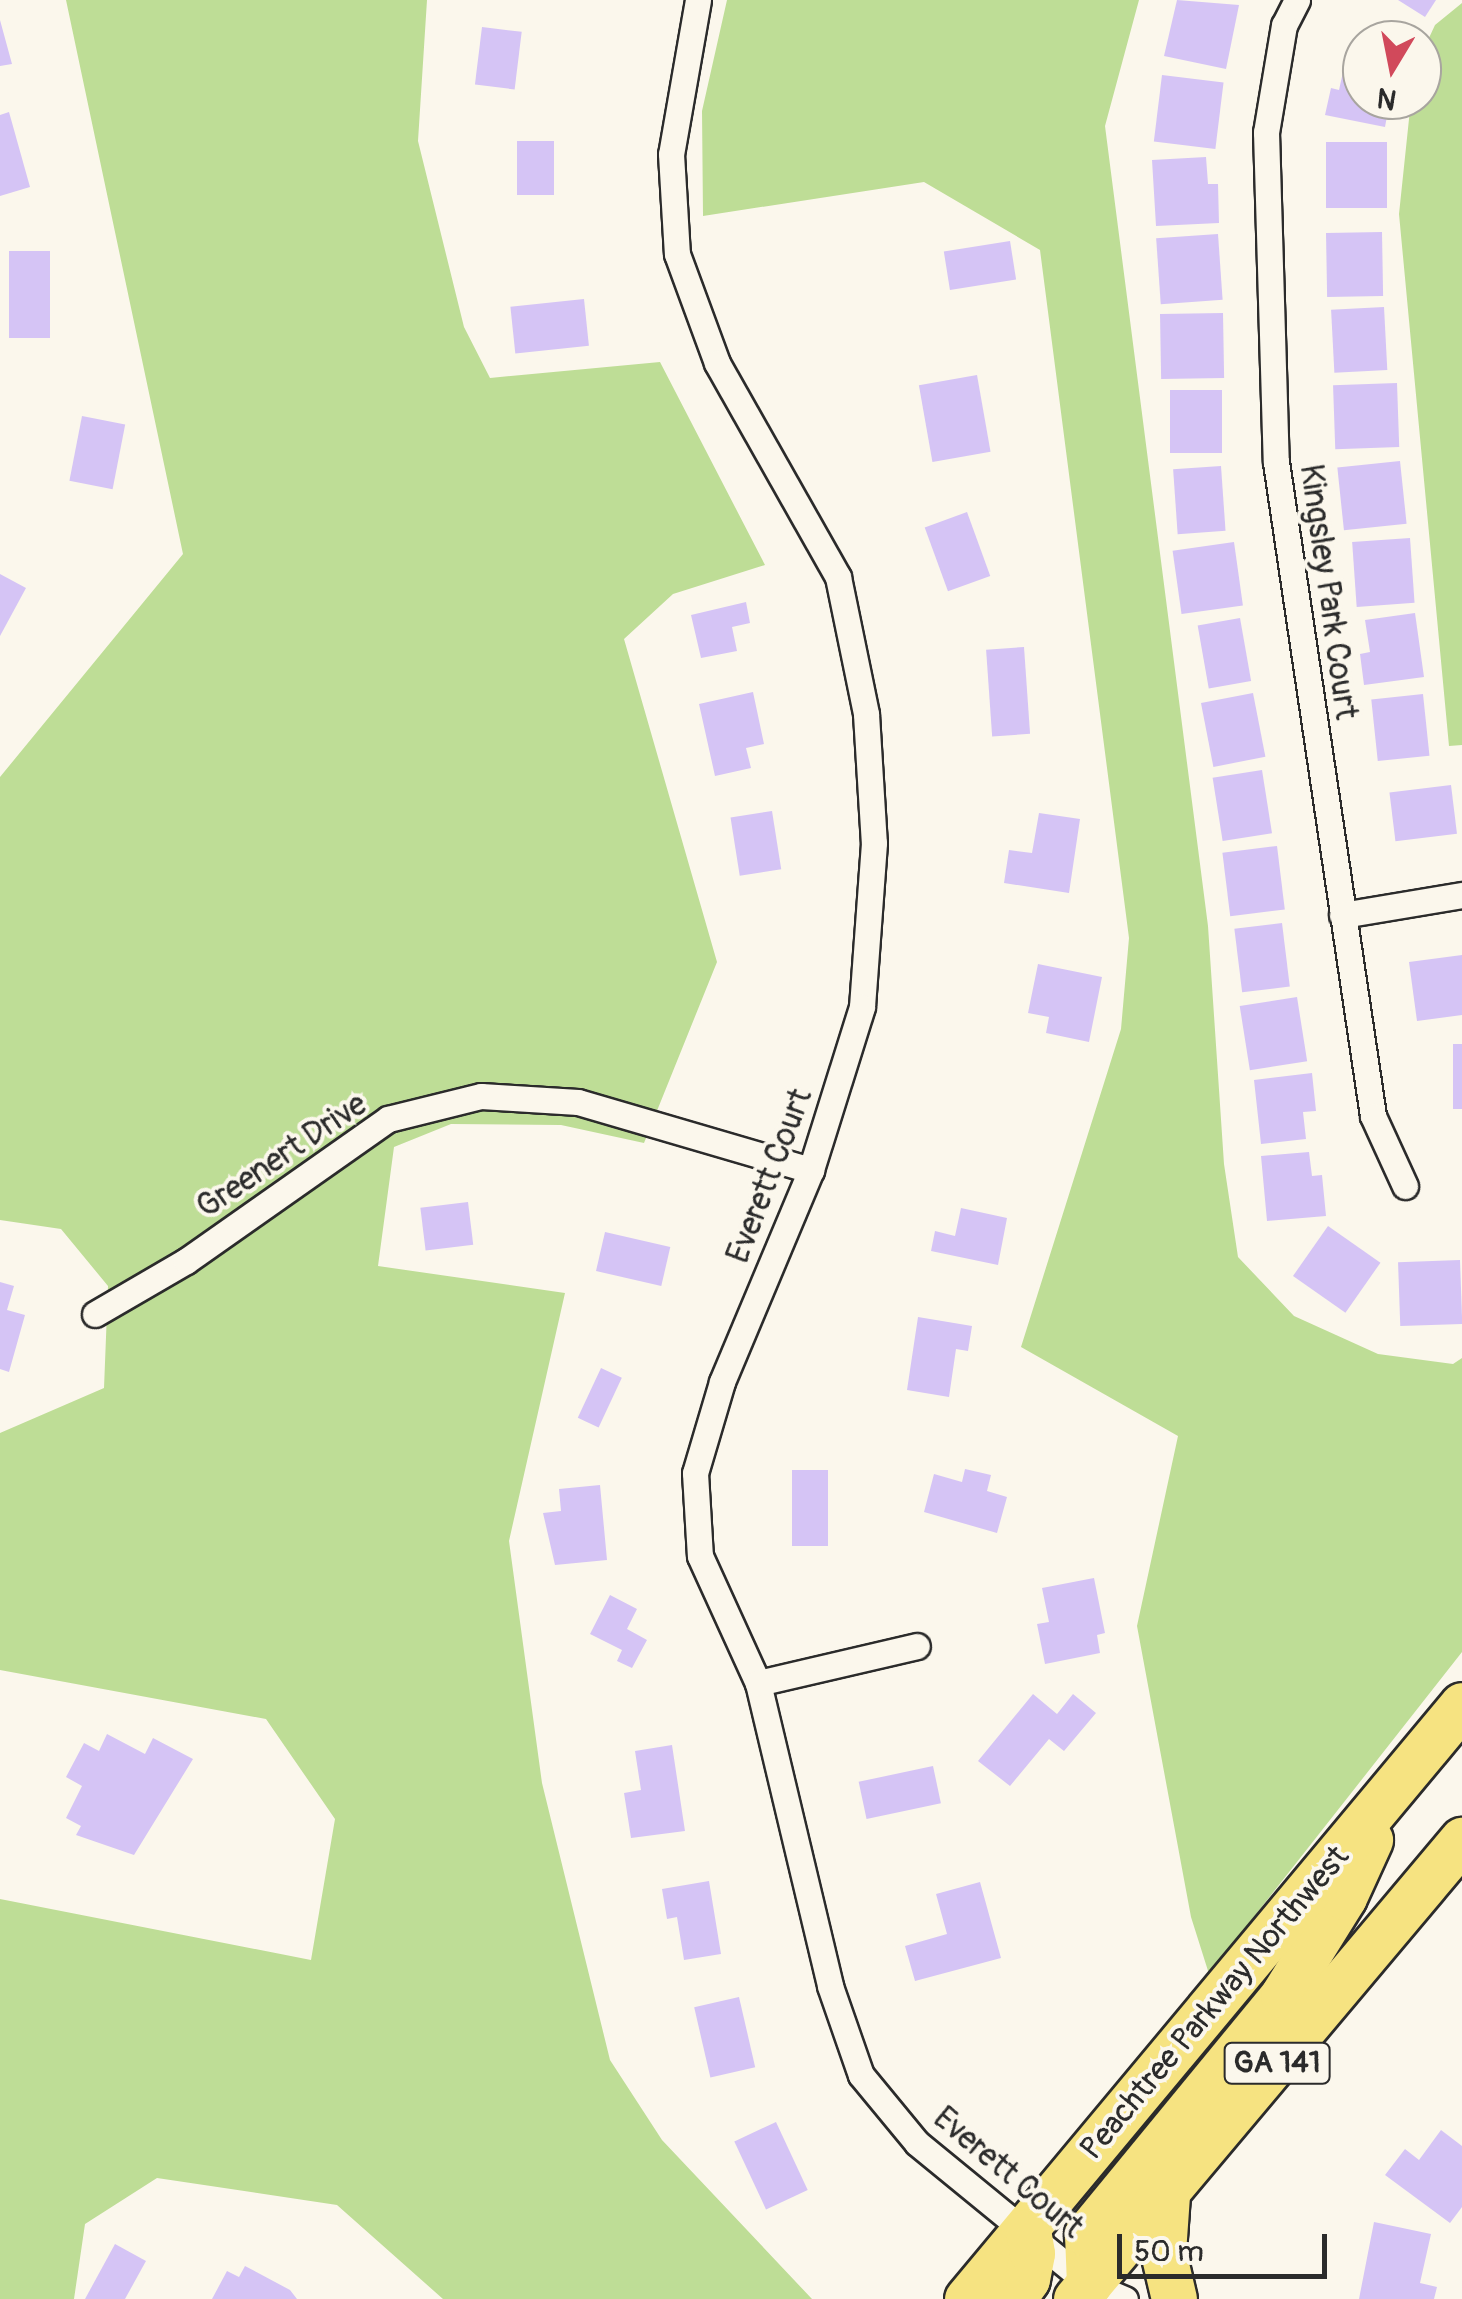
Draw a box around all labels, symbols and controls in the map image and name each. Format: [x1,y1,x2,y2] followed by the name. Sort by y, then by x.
[1342,20,1442,120] north arrow
[1375,79,1399,117] text: N
[1291,462,1365,722] street label: Kingsley Park Court
[719,1083,821,1269] street label: Everett Court
[190,1085,374,1227] street label: Greenert Drive
[1073,1838,1357,2168] street label: Peachtree Parkway Northwest
[1222,2038,1332,2088] road number: GA 141
[925,2099,1091,2247] street label: Everett Court
[1122,2214,1332,2276] scale bar
[1134,2233,1204,2270] text: 50 m

